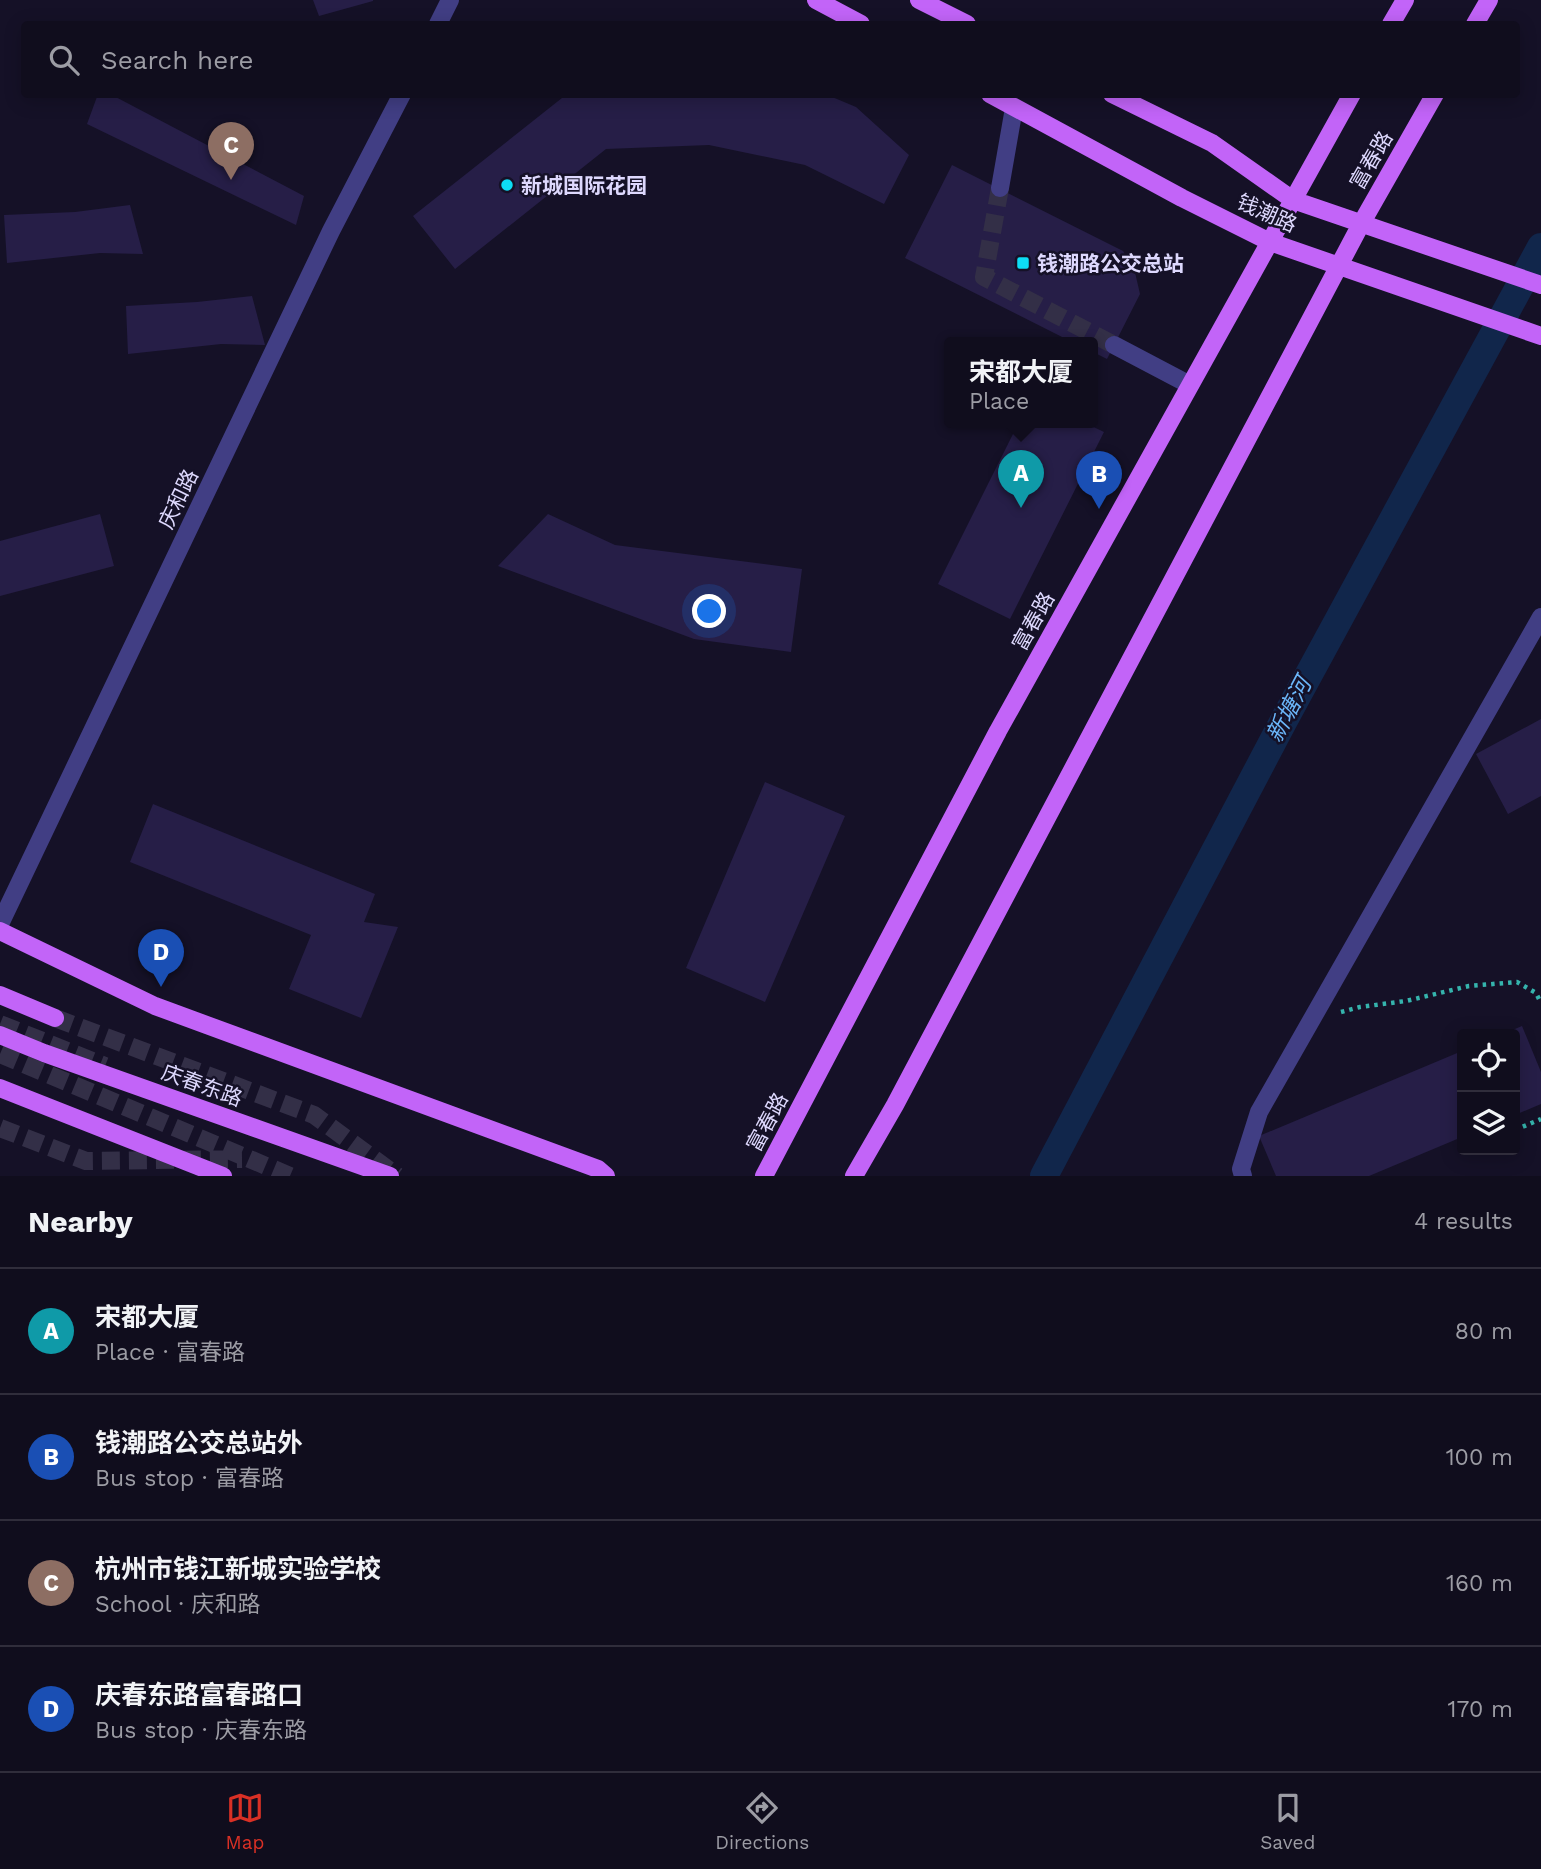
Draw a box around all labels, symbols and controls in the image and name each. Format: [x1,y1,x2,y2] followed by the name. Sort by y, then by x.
[21,21,1520,98] search box
[45,41,83,79] icon: search
[101,45,253,75] text: Search here
[208,122,254,180] pin: C
[1344,126,1398,194] street label: 富春路
[521,173,647,198] place label: 新城国际花园
[499,177,515,193] marker: 新城国际花园
[1233,189,1301,237] street label: 钱潮路
[1037,251,1184,276] place label: 钱潮路公交总站
[1015,255,1031,271] marker: 钱潮路公交总站
[944,337,1098,428] popup
[969,357,1073,387] text: 宋都大厦
[969,388,1029,415] text: Place
[998,450,1044,508] pin: A
[1076,451,1122,509] pin: B
[153,465,203,533] street label: 庆和路
[1007,587,1059,655] street label: 富春路
[692,594,726,628] your location
[1261,670,1319,747] water label: 新塘河
[138,929,184,987] pin: D
[1457,1029,1520,1155] map controls
[1457,1029,1520,1092] button: locate
[158,1059,246,1111] street label: 庆春东路
[741,1088,793,1156] street label: 富春路
[1457,1092,1520,1155] button: layers
[28,1204,133,1239] text: Nearby
[1414,1208,1513,1235] text: 4 results
[95,1302,199,1332] text: 宋都大厦
[43,1318,59,1345] text: A
[1455,1318,1513,1345] text: 80 m
[95,1339,245,1366] text: Place · 富春路
[95,1428,303,1458] text: 钱潮路公交总站外
[43,1444,59,1471] text: B
[1446,1444,1513,1471] text: 100 m
[95,1465,284,1492] text: Bus stop · 富春路
[95,1554,381,1584] text: 杭州市钱江新城实验学校
[43,1570,59,1597] text: C
[1446,1570,1513,1597] text: 160 m
[95,1591,261,1618] text: School · 庆和路
[95,1680,303,1710] text: 庆春东路富春路口
[43,1696,59,1723] text: D
[1448,1696,1513,1723] text: 170 m
[95,1717,307,1744] text: Bus stop · 庆春东路
[226,1789,264,1854] tab: Map
[715,1789,809,1854] tab: Directions
[1260,1789,1315,1854] tab: Saved

